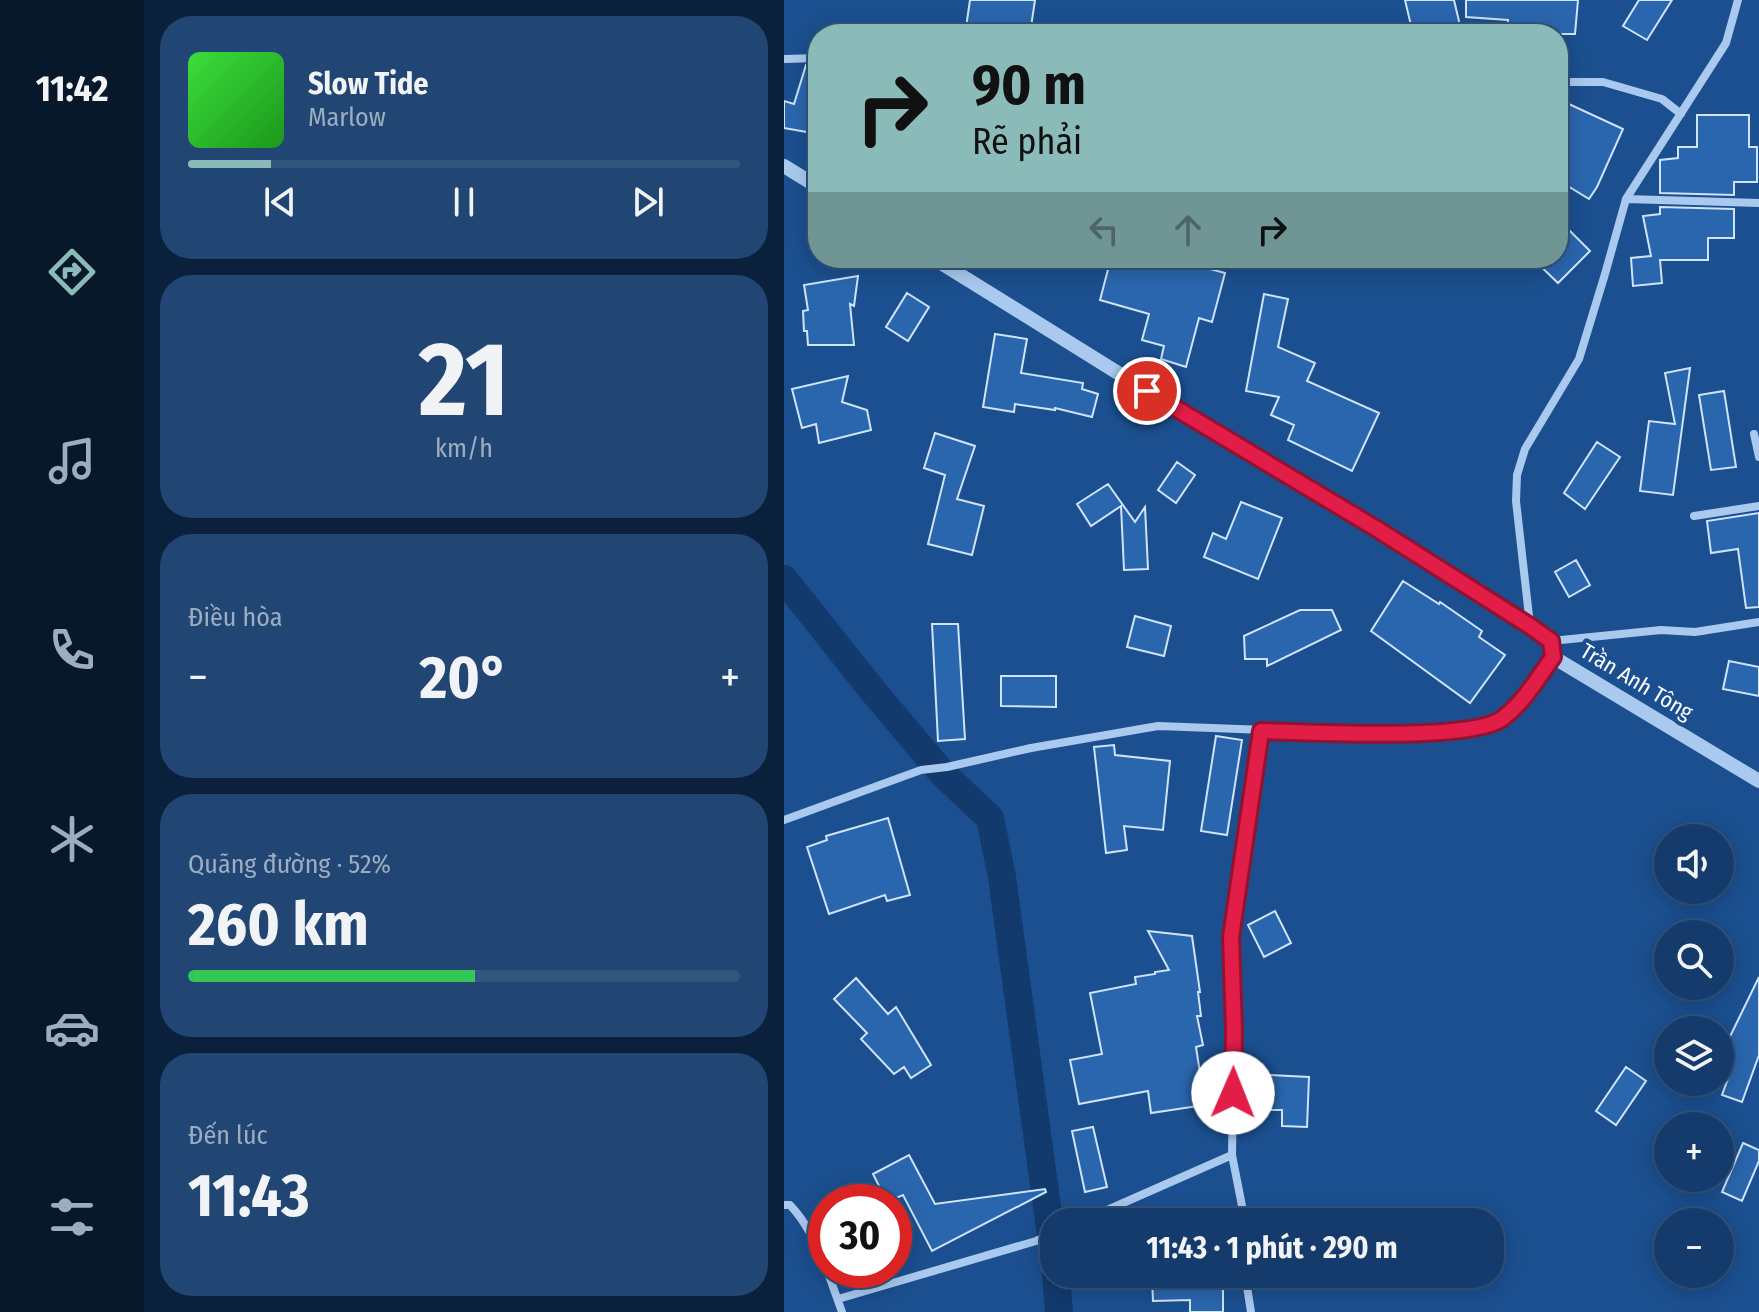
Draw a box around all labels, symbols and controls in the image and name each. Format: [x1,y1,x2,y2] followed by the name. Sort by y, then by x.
[972,52,1086,119] text: 90 m
[840,56,944,160] icon: right
[308,66,429,102] text: Slow Tide
[36,67,108,111] text: 11:42
[308,102,386,133] text: Marlow
[972,120,1082,164] text: Rẽ phải
[258,180,302,224] icon: previous
[442,180,486,224] icon: pause
[626,180,670,224] icon: next
[1082,208,1126,252] icon: left
[1166,208,1210,252] icon: ahead
[1250,208,1294,252] icon: right
[44,244,100,300] icon: directions
[419,318,509,443] text: 21
[1113,357,1181,425] pin
[1125,369,1169,413] icon: arrive
[44,433,100,489] icon: music
[435,433,493,464] text: km/h
[188,602,282,633] text: Điều hòa
[44,622,100,678] icon: phone
[1576,637,1698,726] street label: Trần Anh Tông
[420,642,508,714] text: 20°
[188,651,208,704] text: −
[720,651,740,704] text: +
[44,811,100,867] icon: climate
[1654,824,1734,1288] map controls
[1654,824,1734,904] button: sound
[188,849,391,880] text: Quãng đường · 52%
[188,889,369,961] text: 260 km
[1654,920,1734,1000] button: search
[44,1000,100,1056] icon: car
[1654,1016,1734,1096] button: layers
[1191,1051,1275,1135] position arrow
[1654,1112,1734,1192] button: +
[188,1120,268,1151] text: Đến lúc
[188,1160,310,1232] text: 11:43
[808,1184,912,1288] speed limit sign: 30
[44,1189,100,1245] icon: filters
[1654,1208,1734,1288] button: −
[1146,1230,1398,1266] text: 11:43 · 1 phút · 290 m

